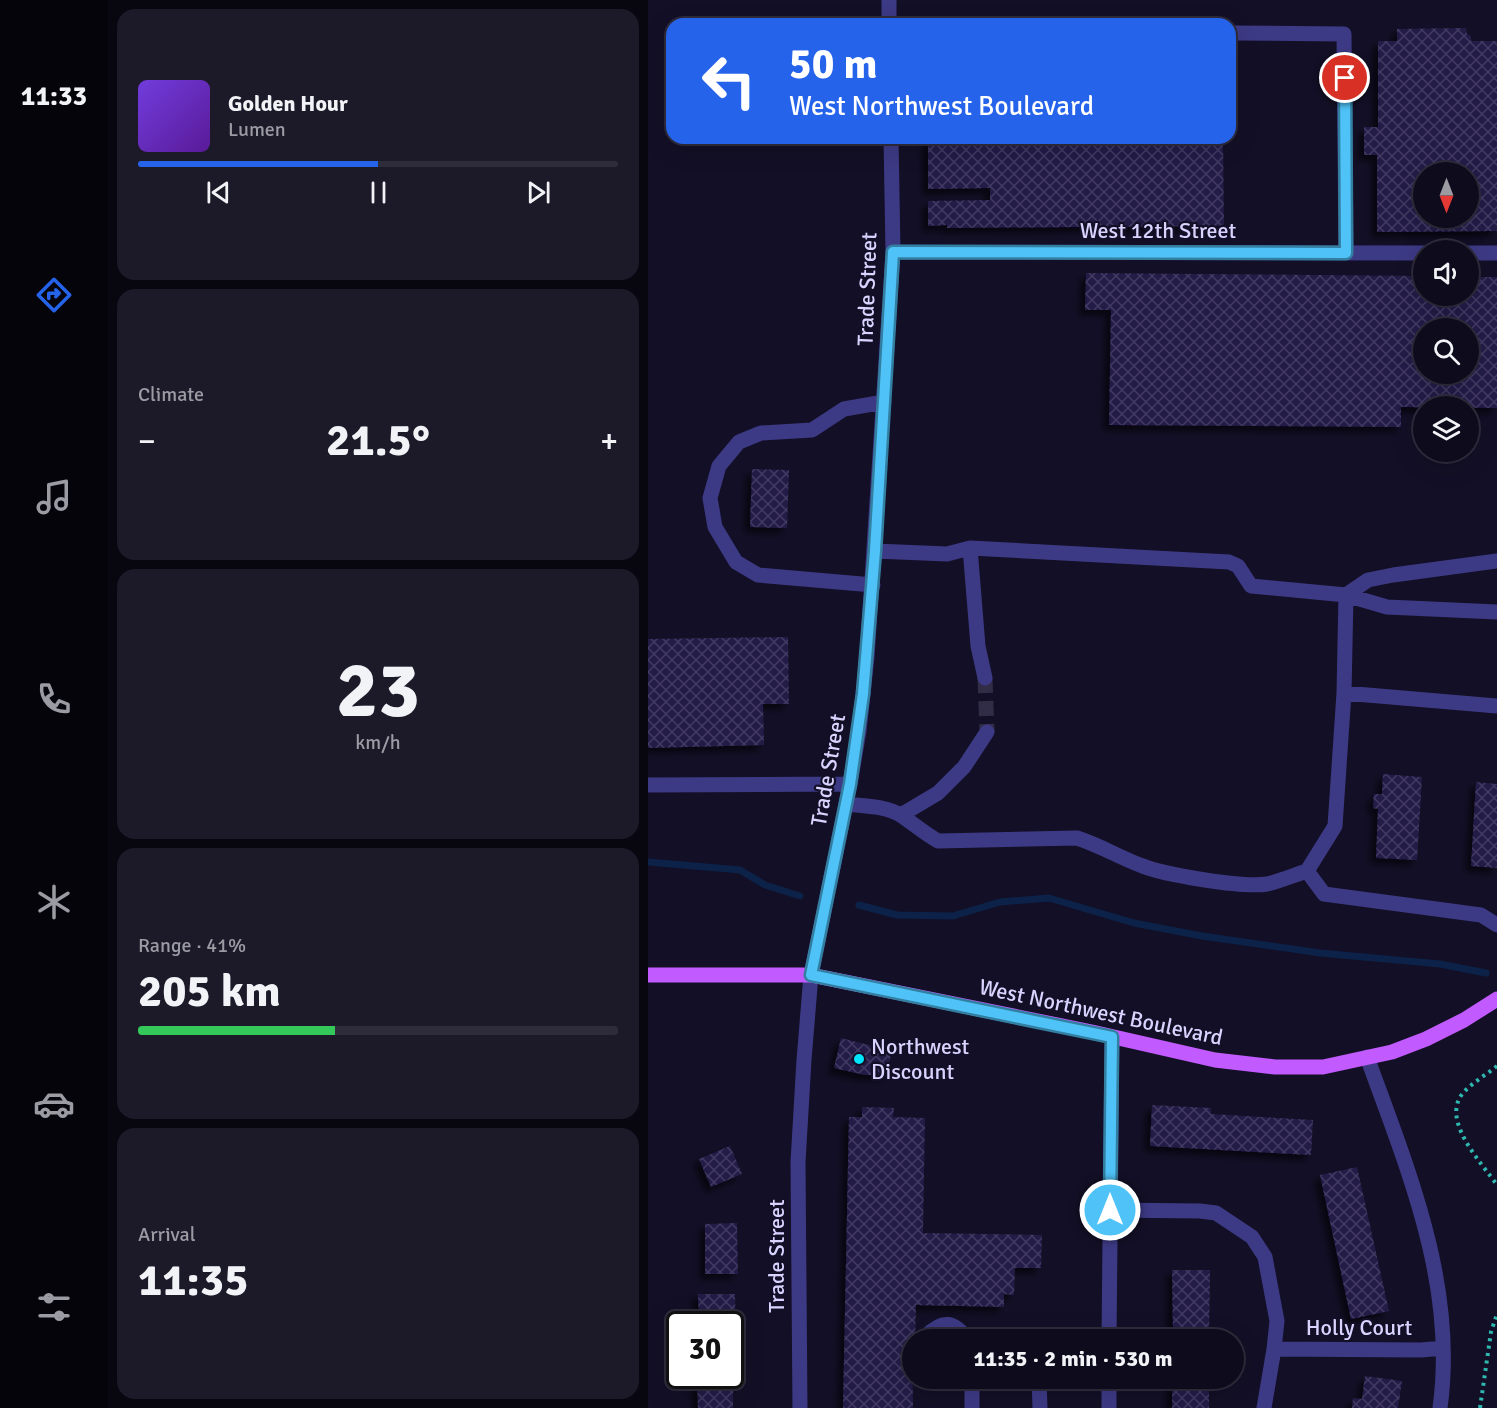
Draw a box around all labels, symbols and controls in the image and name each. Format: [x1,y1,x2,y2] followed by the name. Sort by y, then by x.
[789,39,878,90] text: 50 m
[690,42,768,120] icon: left
[1319,52,1370,103] pin
[1328,61,1361,94] icon: arrive
[21,80,87,113] text: 11:33
[228,90,348,117] text: Golden Hour
[789,90,1094,123] text: West Northwest Boulevard
[228,117,286,142] text: Lumen
[1413,162,1479,228] north arrow
[1413,162,1479,462] map controls
[202,176,235,209] icon: previous
[362,176,395,209] icon: pause
[522,176,555,209] icon: next
[1080,217,1237,244] street label: West 12th Street
[852,231,882,346] street label: Trade Street
[1413,240,1479,306] button: sound
[33,274,75,316] icon: directions
[1413,318,1479,384] button: search
[138,382,204,407] text: Climate
[1413,396,1479,462] button: layers
[326,413,430,468] text: 21.5°
[138,421,156,462] text: −
[600,421,618,462] text: +
[33,476,75,518] icon: music
[336,643,420,739] text: 23
[33,678,75,720] icon: phone
[805,711,851,828] street label: Trade Street
[355,730,401,755] text: km/h
[33,881,75,923] icon: climate
[138,933,246,958] text: Range · 41%
[138,964,281,1019] text: 205 km
[977,973,1225,1051] street label: West Northwest Boulevard
[871,1033,970,1085] place label: Northwest Discount
[852,1052,866,1066] marker: Northwest Discount
[33,1083,75,1125] icon: car
[1078,1178,1142,1242] position arrow
[763,1199,790,1313] street label: Trade Street
[138,1222,196,1247] text: Arrival
[138,1253,248,1308] text: 11:35
[33,1286,75,1328] icon: filters
[666,1311,744,1389] speed limit sign: 30
[1306,1314,1413,1341] street label: Holly Court
[973,1345,1173,1372] text: 11:35 · 2 min · 530 m

